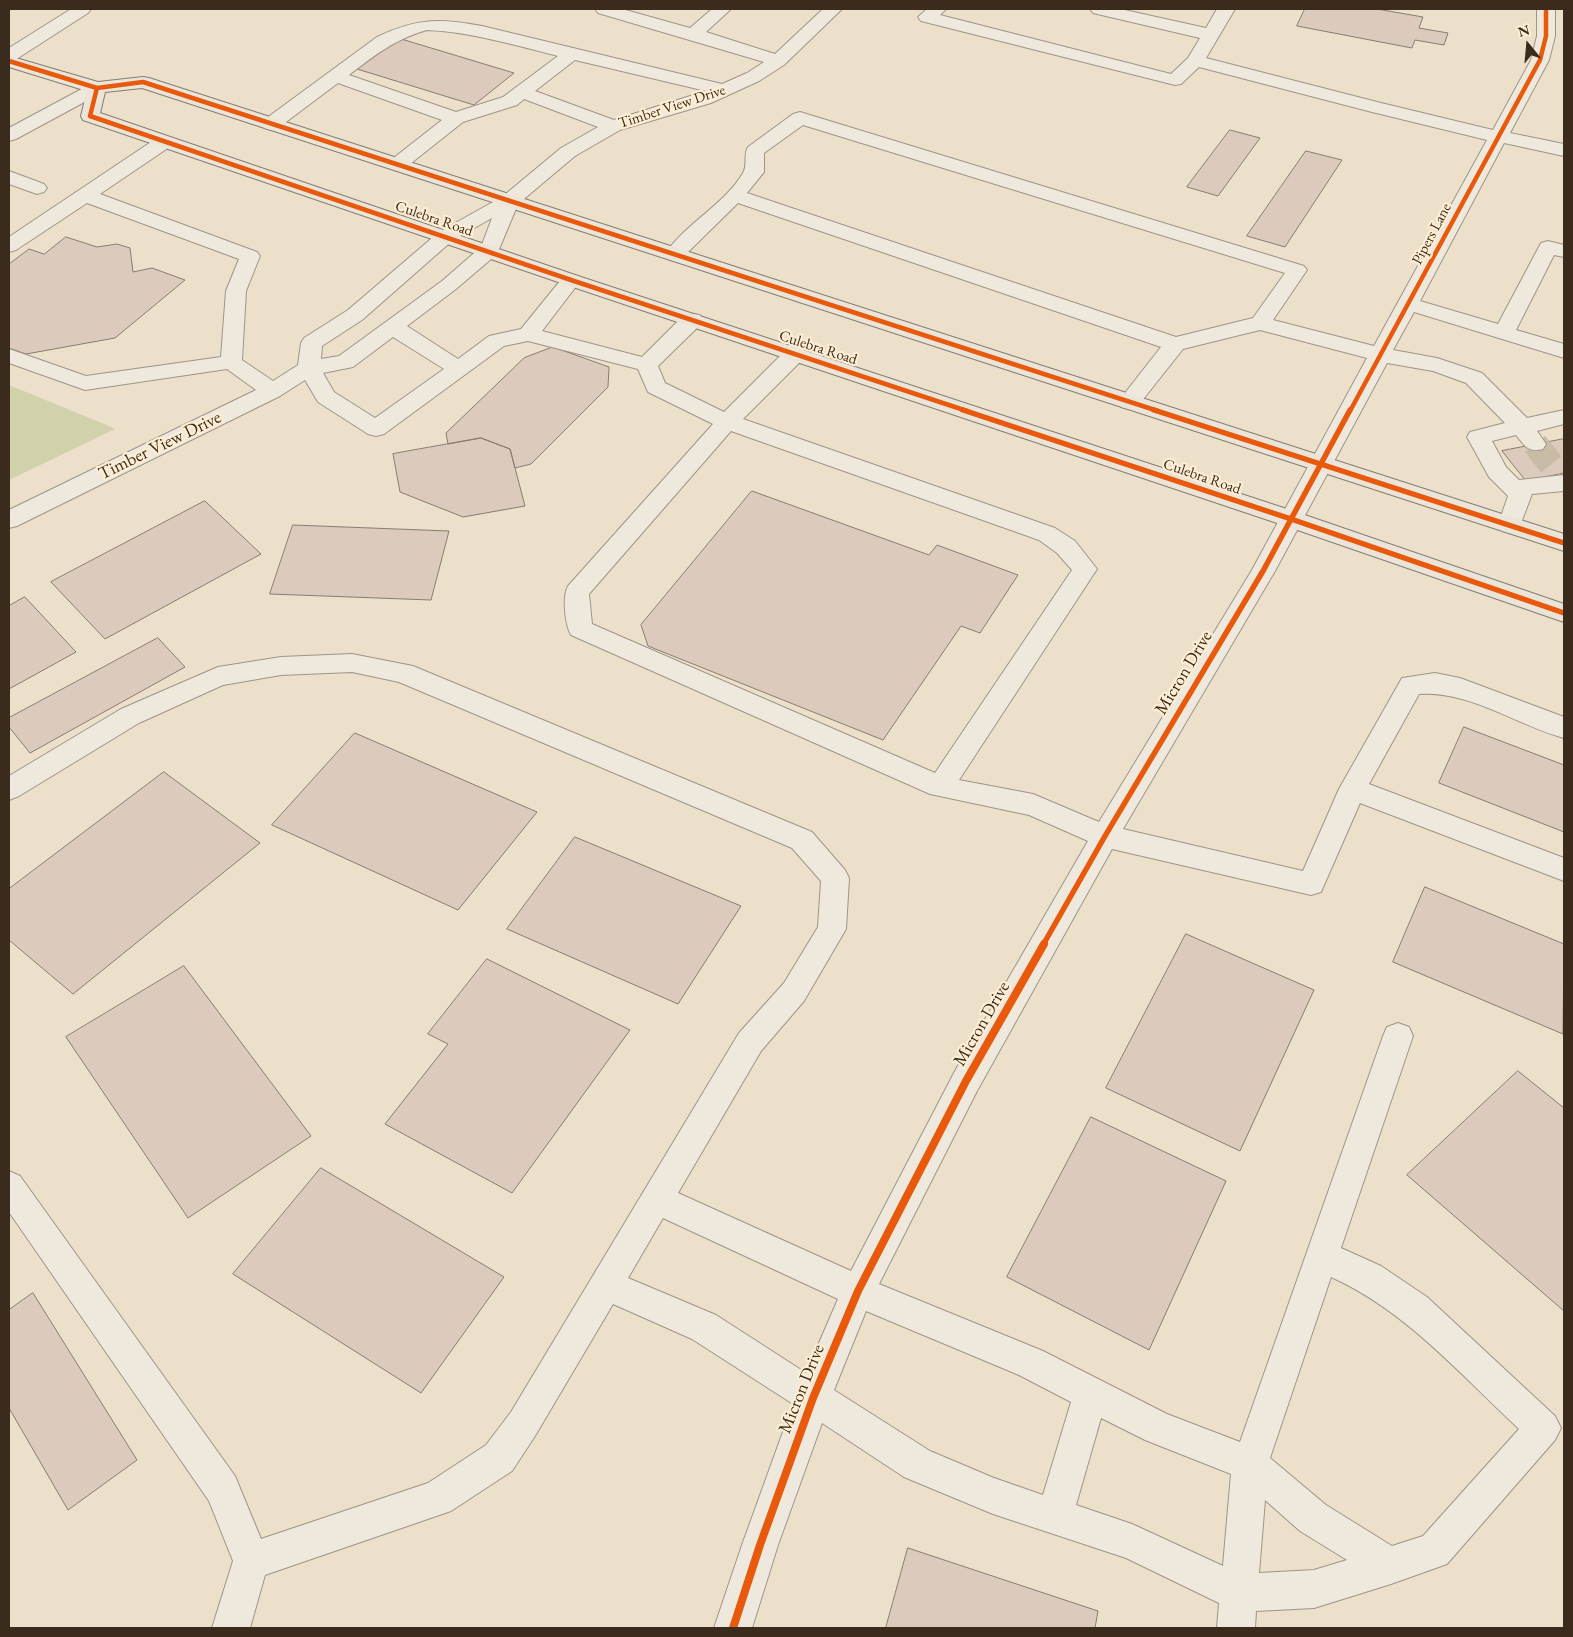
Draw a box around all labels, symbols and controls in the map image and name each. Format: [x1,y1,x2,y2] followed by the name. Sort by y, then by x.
[1503,20,1553,70] north arrow
[1516,20,1532,41] text: N
[616,81,728,133] street label: Timber View Drive
[393,197,475,241] street label: Culebra Road
[1408,200,1456,268] street label: Pipers Lane
[777,327,859,369] street label: Culebra Road
[95,407,225,485] street label: Timber View Drive
[1161,455,1243,499] street label: Culebra Road
[1150,627,1218,719] street label: Micron Drive
[949,978,1015,1070] street label: Micron Drive
[774,1341,830,1437] street label: Micron Drive

